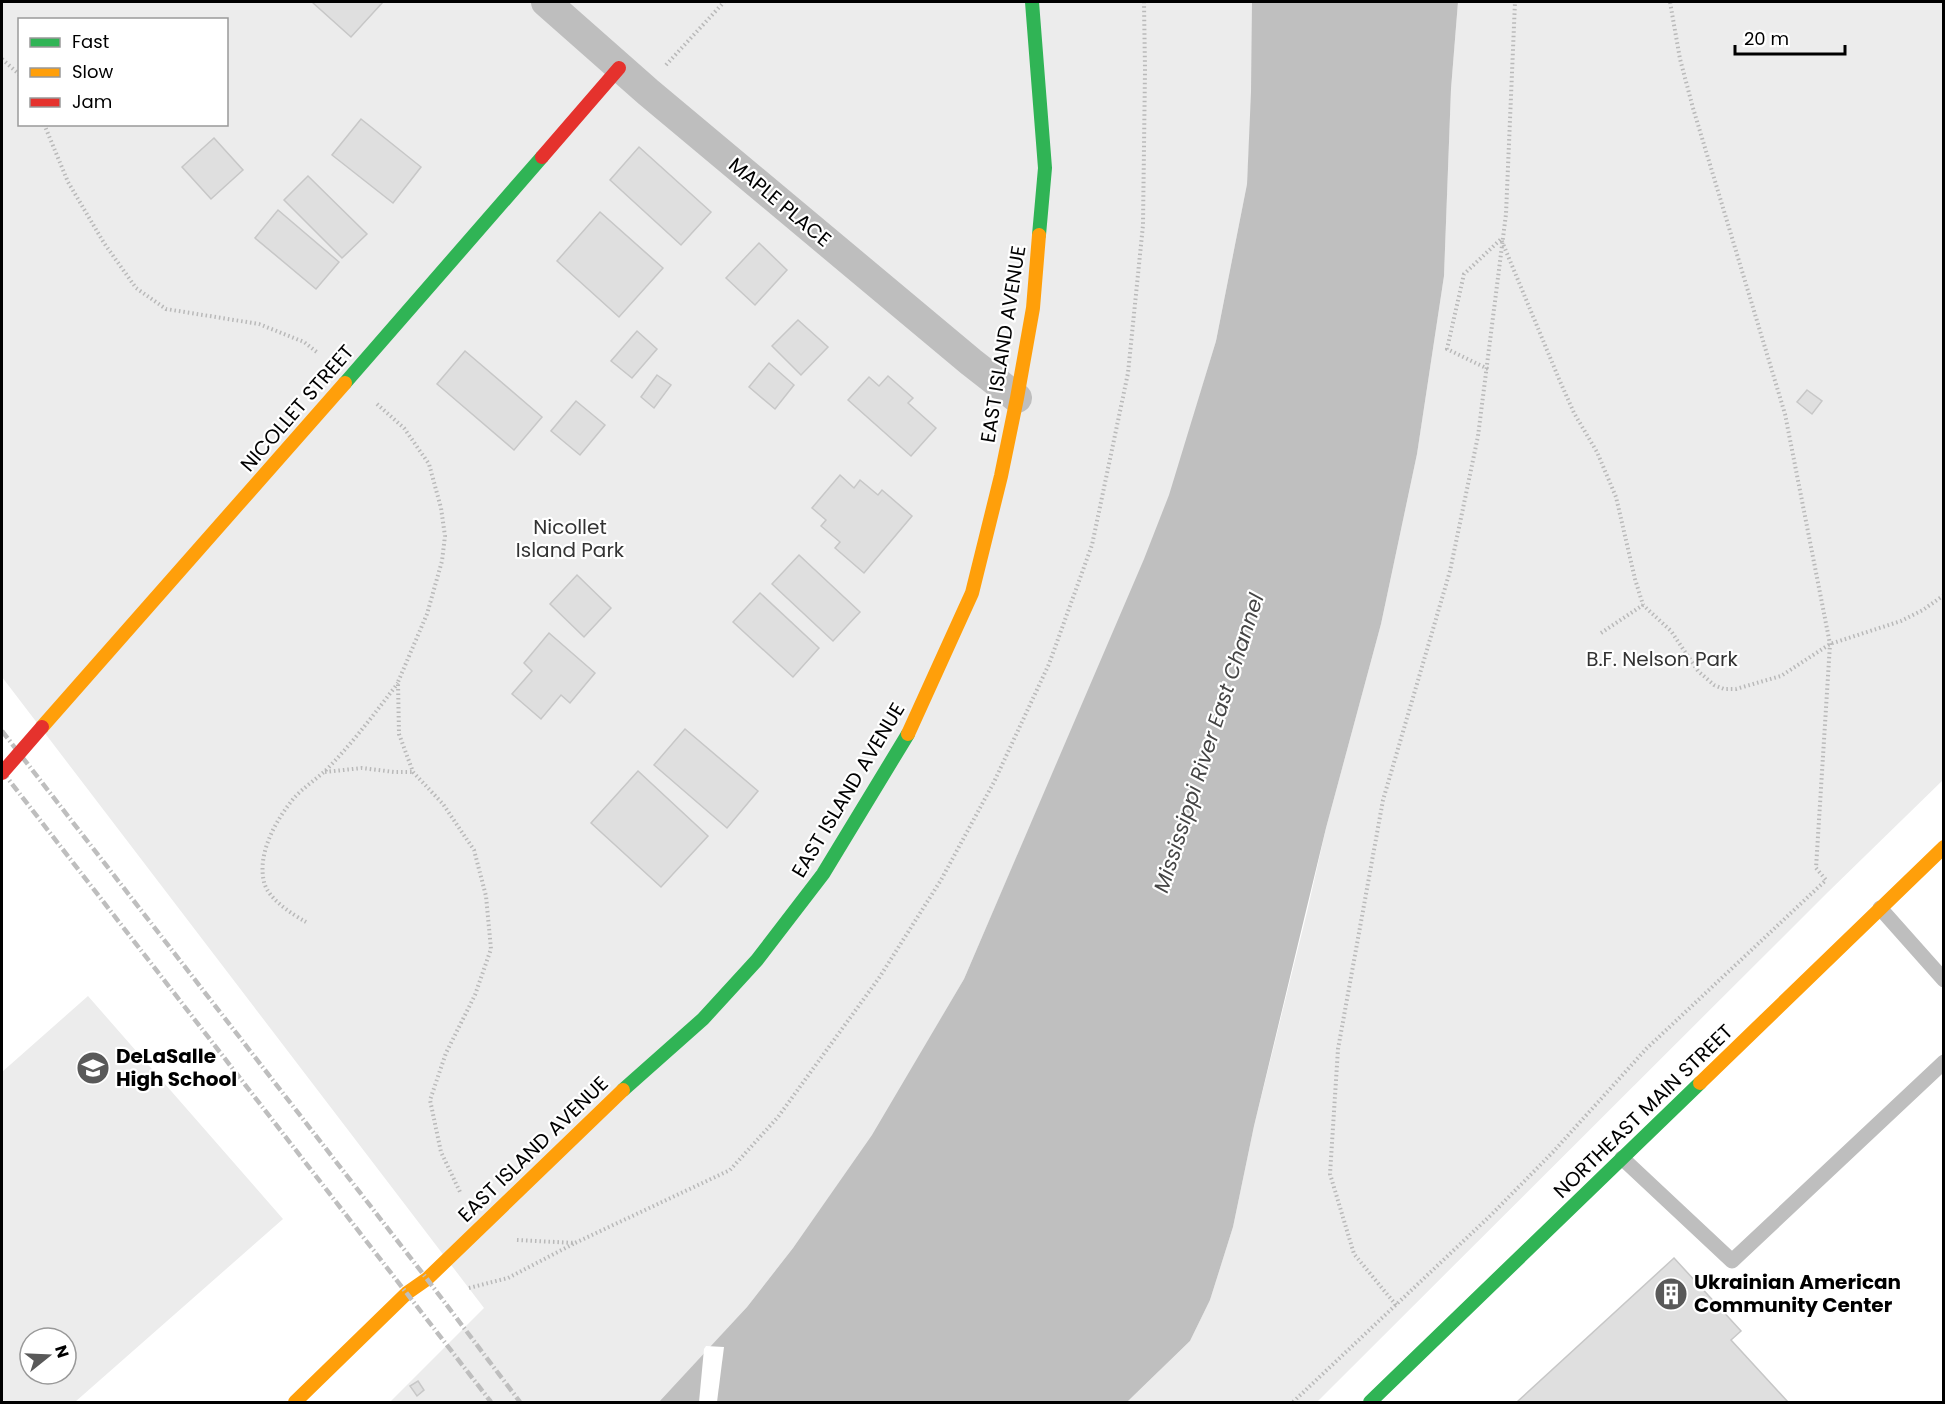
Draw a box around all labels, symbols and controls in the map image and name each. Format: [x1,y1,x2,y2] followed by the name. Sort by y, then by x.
[18,18,228,126] legend
[1735,18,1844,56] scale bar
[1744,26,1789,51] text: 20 m
[72,29,109,54] text: Fast
[72,59,114,84] text: Slow
[72,89,112,114] text: Jam
[723,151,837,253] street label: MAPLE PLACE
[974,244,1032,444] street label: EAST ISLAND AVENUE
[234,338,360,478] street label: NICOLLET STREET
[516,513,625,564] park label: Nicollet Island Park
[1146,589,1271,896] water label: Mississippi River East Channel
[1586,645,1739,673] park label: B.F. Nelson Park
[785,697,911,883] street label: EAST ISLAND AVENUE
[1547,1018,1739,1204] street label: NORTHEAST MAIN STREET
[116,1042,237,1093] place label: DeLaSalle High School
[75,1050,111,1086] school or university icon: DeLaSalle High School
[452,1070,614,1228] street label: EAST ISLAND AVENUE
[1694,1268,1901,1319] place label: Ukrainian American Community Center
[1653,1276,1689,1312] building icon: Ukrainian American Community Center
[18,1326,78,1386] north arrow
[49,1342,75,1361] text: N

